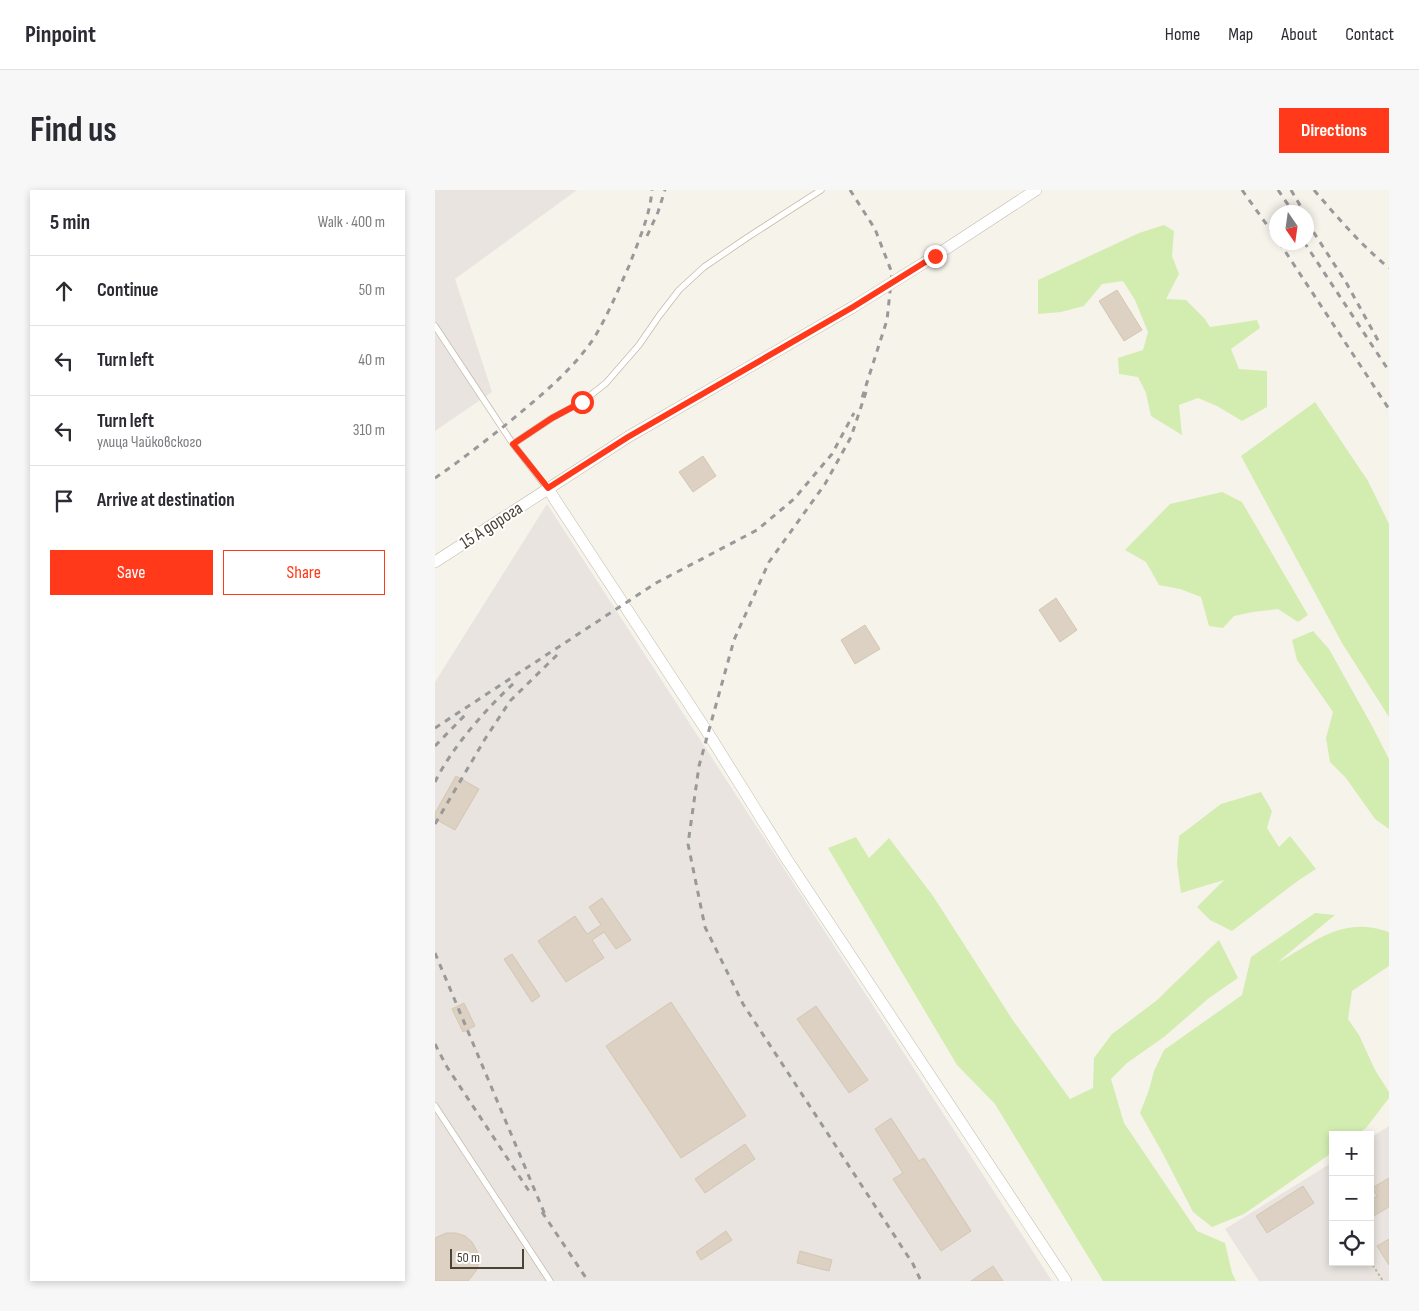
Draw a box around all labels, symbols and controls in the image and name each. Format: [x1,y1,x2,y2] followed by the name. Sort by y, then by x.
[25,20,96,49] text: Pinpoint
[1165,24,1200,45] text: Home
[1228,24,1253,45] text: Map
[1281,24,1317,45] text: About
[1345,24,1394,45] text: Contact
[1279,108,1389,153] button: Directions
[30,109,117,152] text: Find us
[1269,205,1314,250] north arrow
[50,210,90,235] text: 5 min
[318,213,385,232] text: Walk · 400 m
[924,245,947,268] route end
[50,277,78,305] icon: ahead
[97,279,158,302] text: Continue
[359,281,385,300] text: 50 m
[50,347,78,375] icon: left
[97,349,154,372] text: Turn left
[358,351,385,370] text: 40 m
[571,391,594,414] route start
[97,410,154,433] text: Turn left
[50,417,78,445] icon: left
[353,421,385,440] text: 310 m
[97,433,202,452] text: улица Чайковского
[50,487,78,515] icon: arrive
[97,489,235,512] text: Arrive at destination
[456,497,527,553] street label: 15 А дорога
[50,550,213,595] button: Save
[223,550,385,595] button: Share
[1329,1131,1374,1266] map controls
[1329,1131,1374,1176] button: +
[1329,1176,1374,1221] button: −
[1329,1221,1374,1266] button: locate
[450,1246,524,1269] scale bar
[457,1249,480,1266] text: 50 m

